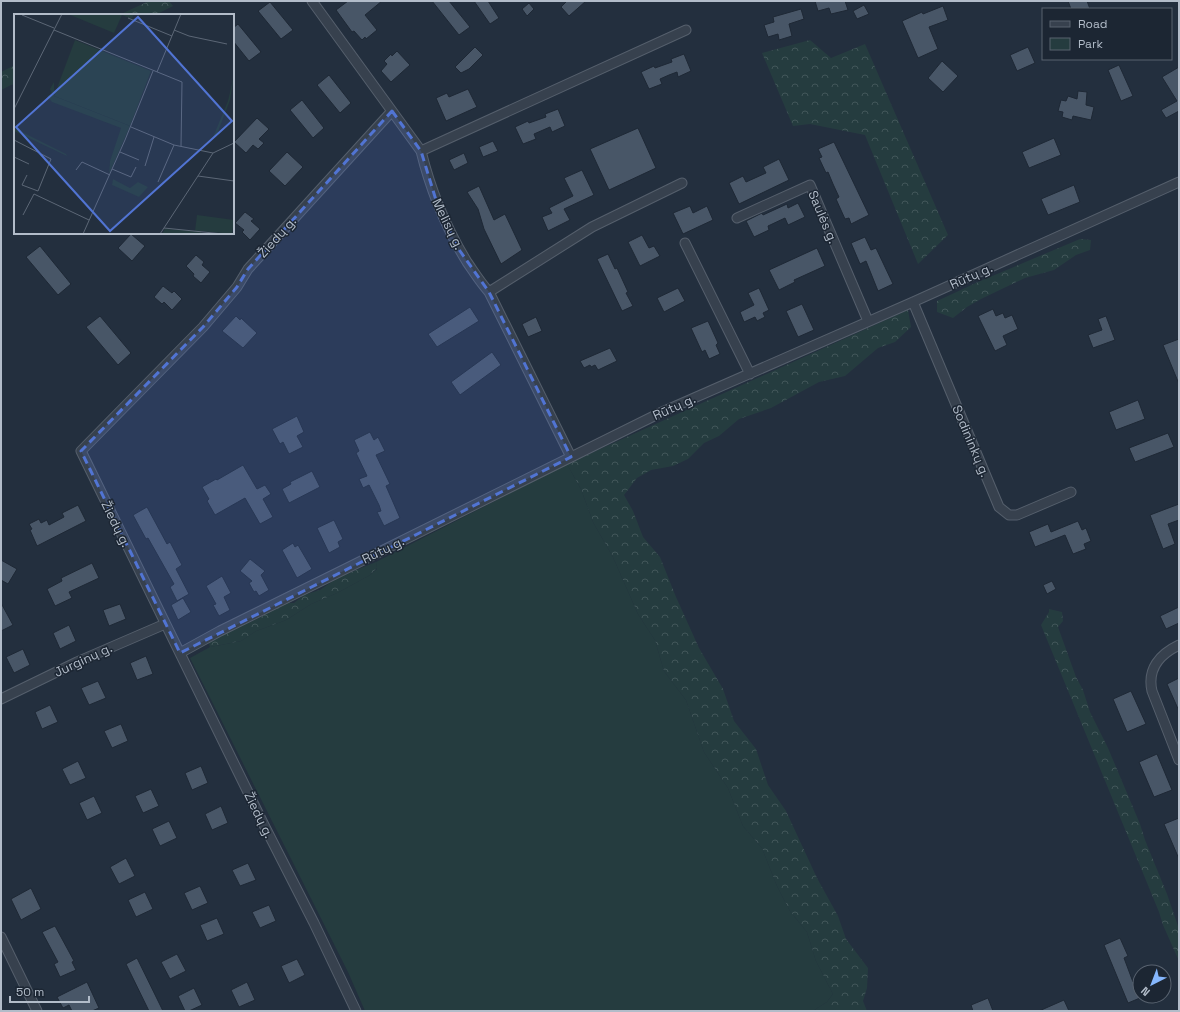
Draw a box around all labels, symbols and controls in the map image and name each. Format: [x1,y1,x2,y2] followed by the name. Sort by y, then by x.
[1042,8,1172,60] legend
[14,14,234,234] inset map
[1078,16,1107,32] text: Road
[1078,36,1103,52] text: Park
[804,188,842,246] street label: Saulės g.
[428,196,468,252] street label: Melisų g.
[254,213,300,261] street label: Žiedų g.
[947,259,995,293] street label: Rūtų g.
[650,390,698,424] street label: Rūtų g.
[948,402,994,480] street label: Sodininkų g.
[97,498,135,550] street label: Žiedų g.
[359,532,407,568] street label: Rūtų g.
[51,639,115,681] street label: Jurginų g.
[240,789,278,841] street label: Žiedų g.
[1132,964,1172,1004] north arrow
[10,978,89,1004] scale bar
[16,984,44,1000] text: 50 m
[1138,984,1153,999] text: N

